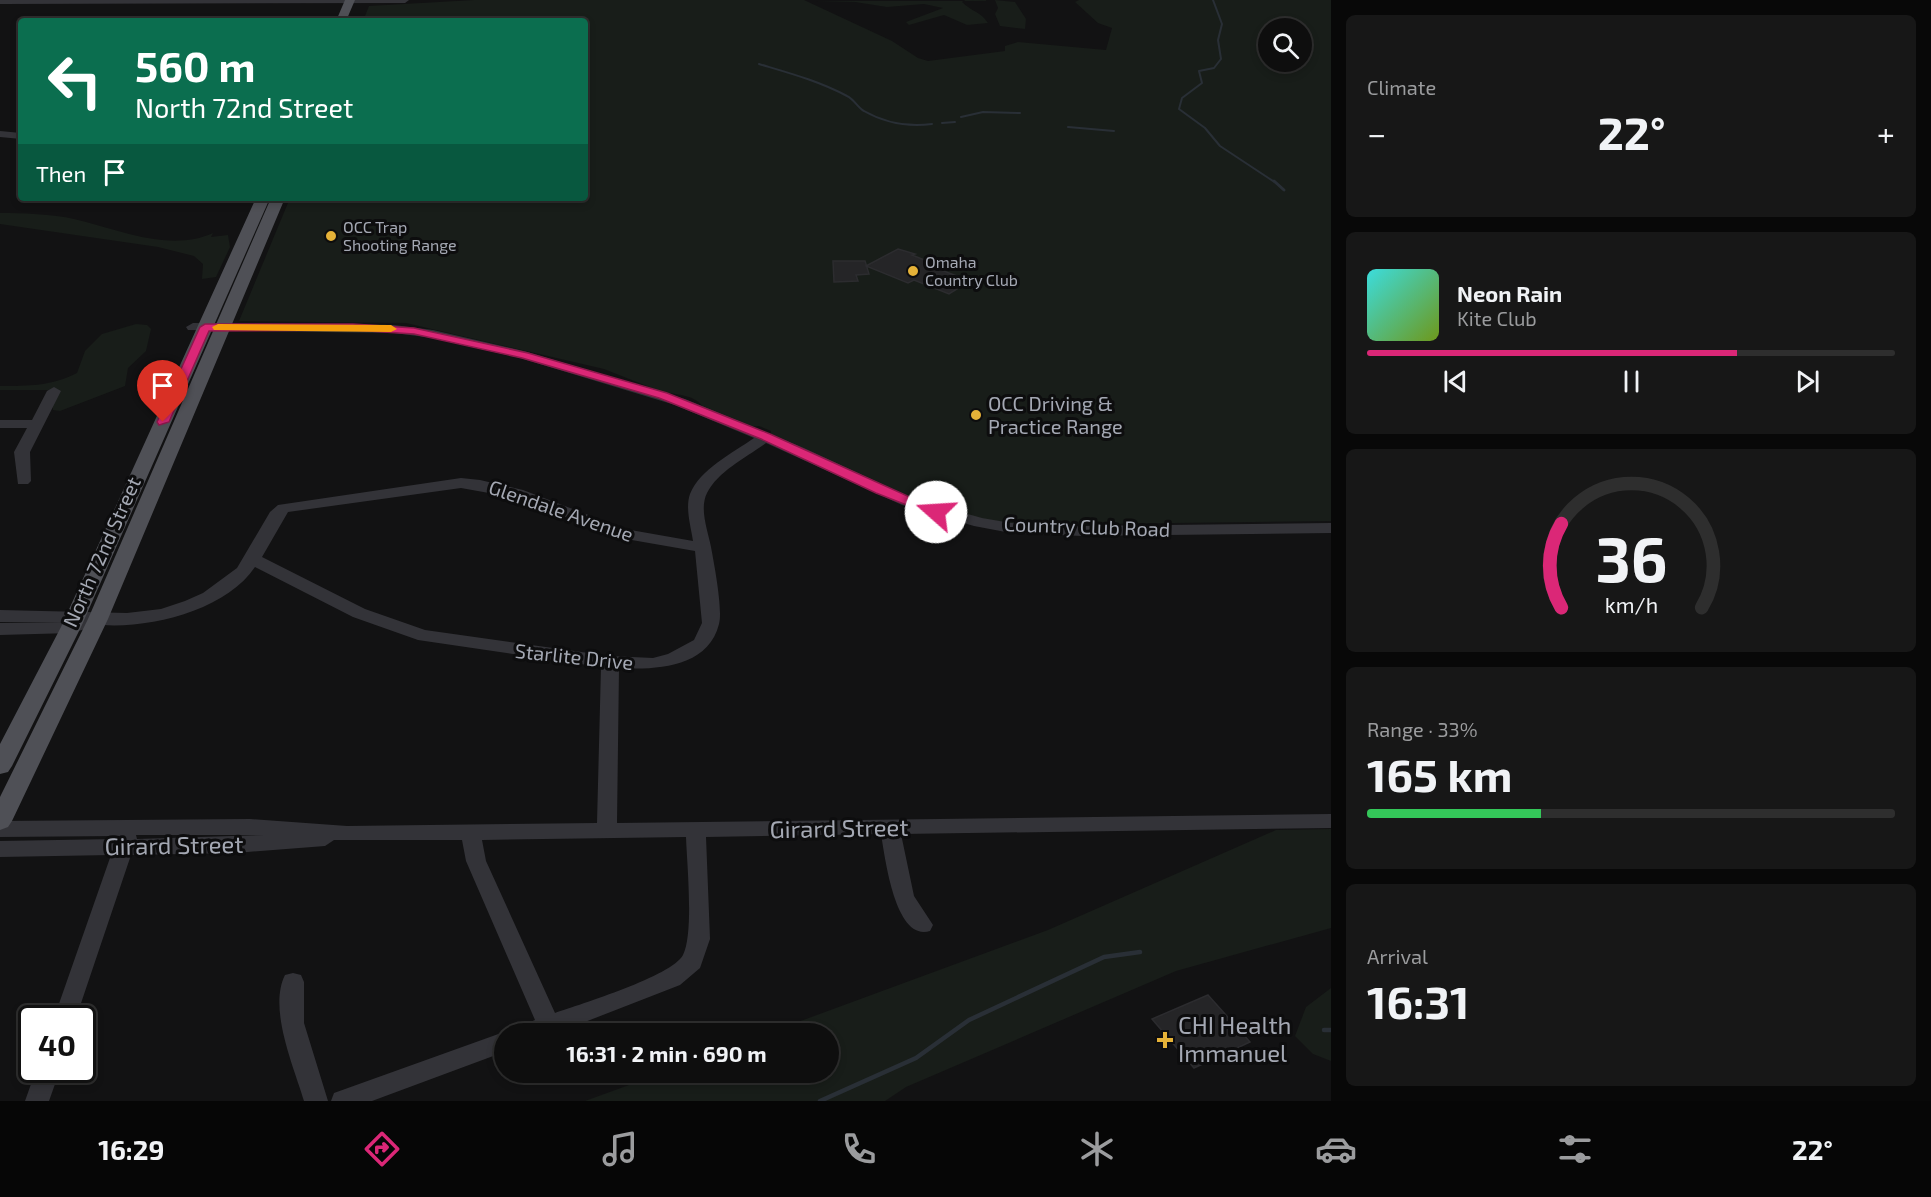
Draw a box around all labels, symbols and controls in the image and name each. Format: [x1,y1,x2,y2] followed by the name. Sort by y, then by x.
[1258,18,1312,72] map controls
[1258,18,1312,72] button: search
[135,40,256,90] text: 560 m
[36,42,114,120] icon: left
[1367,75,1436,99] text: Climate
[135,91,353,123] text: North 72nd Street
[1598,105,1665,159] text: 22°
[1367,113,1386,153] text: −
[1877,113,1895,153] text: +
[98,156,131,189] icon: arrive
[36,160,86,186] text: Then
[343,217,457,254] place label: OCC Trap Shooting Range
[324,229,338,243] marker: OCC Trap Shooting Range
[925,252,1018,289] place label: Omaha Country Club
[906,264,920,278] marker: Omaha Country Club
[1457,280,1562,306] text: Neon Rain
[1457,306,1537,330] text: Kite Club
[137,360,188,422] pin
[1439,365,1472,398] icon: previous
[1615,365,1648,398] icon: pause
[1791,365,1824,398] icon: next
[146,369,179,402] icon: arrive
[988,391,1123,438] place label: OCC Driving & Practice Range
[969,408,983,422] marker: OCC Driving & Practice Range
[57,472,145,630] street label: North 72nd Street
[486,474,637,546] street label: Glendale Avenue
[904,480,968,544] position arrow
[1003,511,1171,541] street label: Country Club Road
[1595,520,1667,595] text: 36
[1604,592,1658,617] text: km/h
[514,638,634,674] street label: Starlite Drive
[1367,717,1478,741] text: Range · 33%
[1367,747,1512,801] text: 165 km
[769,812,909,843] street label: Girard Street
[104,829,244,860] street label: Girard Street
[1367,944,1428,968] text: Arrival
[1367,974,1470,1028] text: 16:31
[18,1005,96,1083] speed limit sign: 40
[1178,1010,1292,1067] place label: CHI Health Immanuel
[1156,1031,1174,1049] marker: CHI Health Immanuel
[566,1040,767,1066] text: 16:31 · 2 min · 690 m
[361,1128,403,1170] icon: directions
[599,1128,641,1170] icon: music
[838,1128,880,1170] icon: phone
[1076,1128,1118,1170] icon: climate
[1315,1128,1357,1170] icon: car
[1554,1128,1596,1170] icon: filters
[98,1133,164,1165] text: 16:29
[1792,1133,1833,1165] text: 22°

